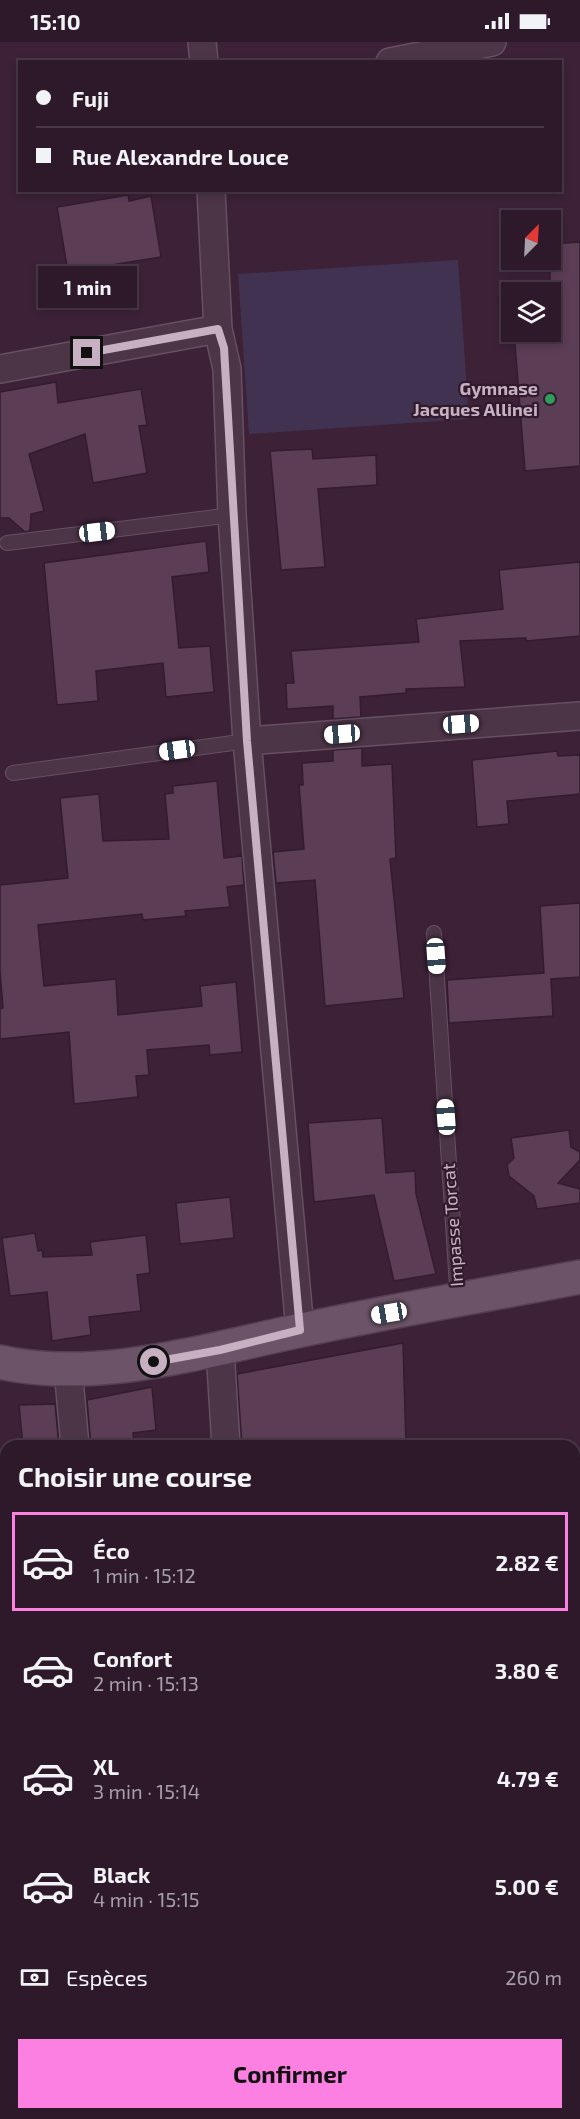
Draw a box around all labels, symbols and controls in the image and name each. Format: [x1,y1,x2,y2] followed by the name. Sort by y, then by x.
[30,8,81,34] text: 15:10
[72,85,109,111] text: Fuji
[72,143,289,169] text: Rue Alexandre Louce
[501,210,561,270] north arrow
[501,210,561,342] map controls
[38,266,136,308] callout: 1 min
[63,275,112,299] text: 1 min
[501,282,561,342] button: layers
[73,339,100,366] route end
[413,377,538,420] place label: Gymnase Jacques Allinei
[543,392,557,406] marker: Gymnase Jacques Allinei
[78,521,116,543] car
[442,714,480,734] car
[323,724,361,744] car
[158,739,196,761] car
[426,937,446,975] car
[436,1098,456,1136] car
[437,1163,467,1287] street label: Impasse Torcat
[370,1301,408,1325] car
[140,1348,167,1375] route start
[18,1460,252,1492] text: Choisir une course
[21,1535,75,1589] icon: car
[93,1537,130,1563] text: Éco
[495,1549,559,1575] text: 2.82 €
[93,1563,196,1587] text: 1 min · 15:12
[21,1643,75,1697] icon: car
[93,1645,172,1671] text: Confort
[495,1657,559,1683] text: 3.80 €
[93,1671,199,1695] text: 2 min · 15:13
[21,1751,75,1805] icon: car
[93,1753,119,1779] text: XL
[497,1765,559,1791] text: 4.79 €
[93,1779,200,1803] text: 3 min · 15:14
[21,1859,75,1913] icon: car
[93,1861,150,1887] text: Black
[495,1873,559,1899] text: 5.00 €
[93,1887,200,1911] text: 4 min · 15:15
[18,1961,51,1994] icon: cash
[66,1964,148,1990] text: Espèces
[505,1965,562,1989] text: 260 m
[18,2039,562,2108] button: Confirmer

